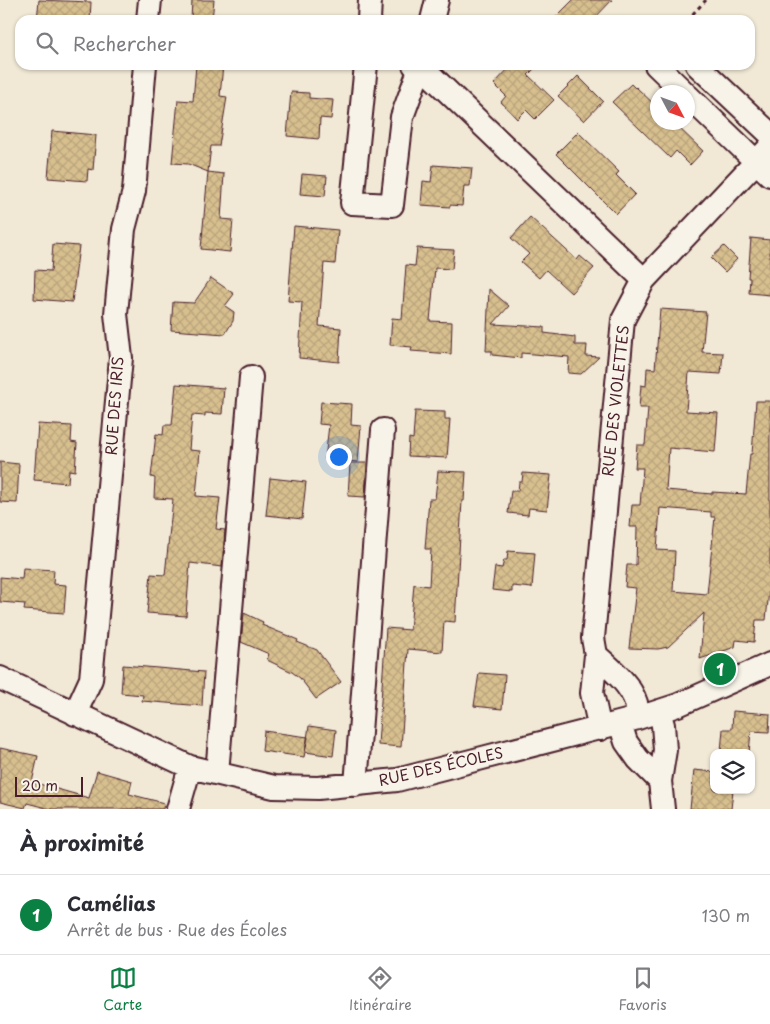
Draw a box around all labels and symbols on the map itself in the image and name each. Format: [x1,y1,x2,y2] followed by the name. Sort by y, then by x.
[650,85,695,130] north arrow
[595,324,634,478] street label: RUE DES VIOLETTES
[99,356,128,456] street label: RUE DES IRIS
[326,444,352,470] your location
[704,650,736,688] pin: 1
[376,740,505,791] street label: RUE DES ÉCOLES
[15,774,82,797] scale bar

